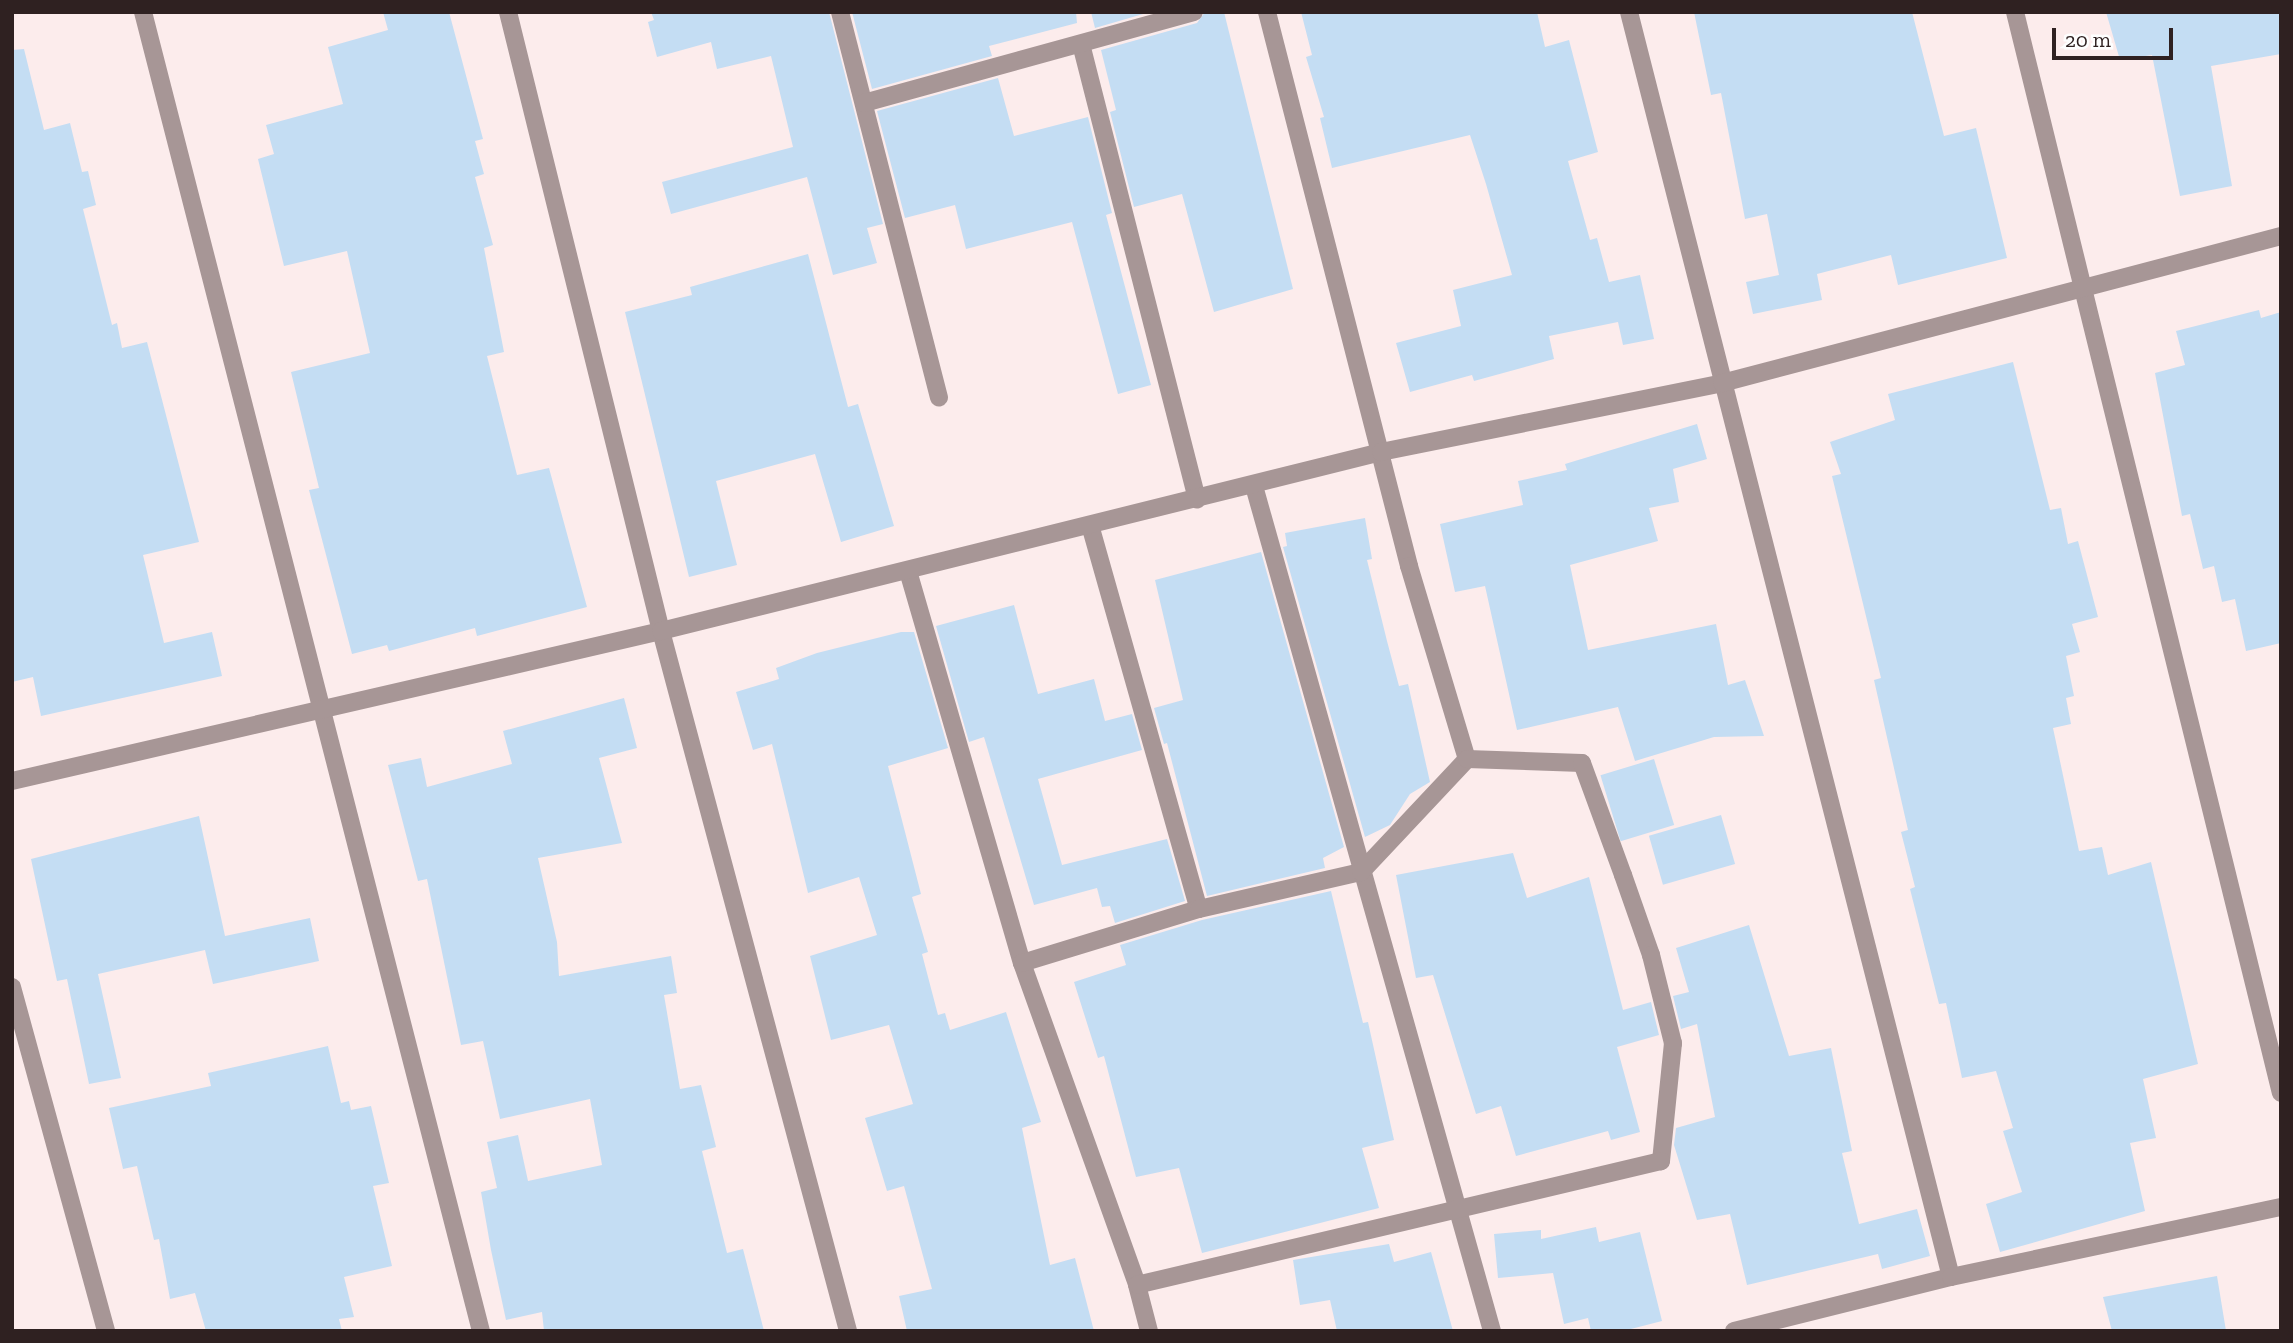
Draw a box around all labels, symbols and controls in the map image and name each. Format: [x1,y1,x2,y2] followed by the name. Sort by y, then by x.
[2055,14,2176,58] scale bar
[2065,27,2111,52] text: 20 m

